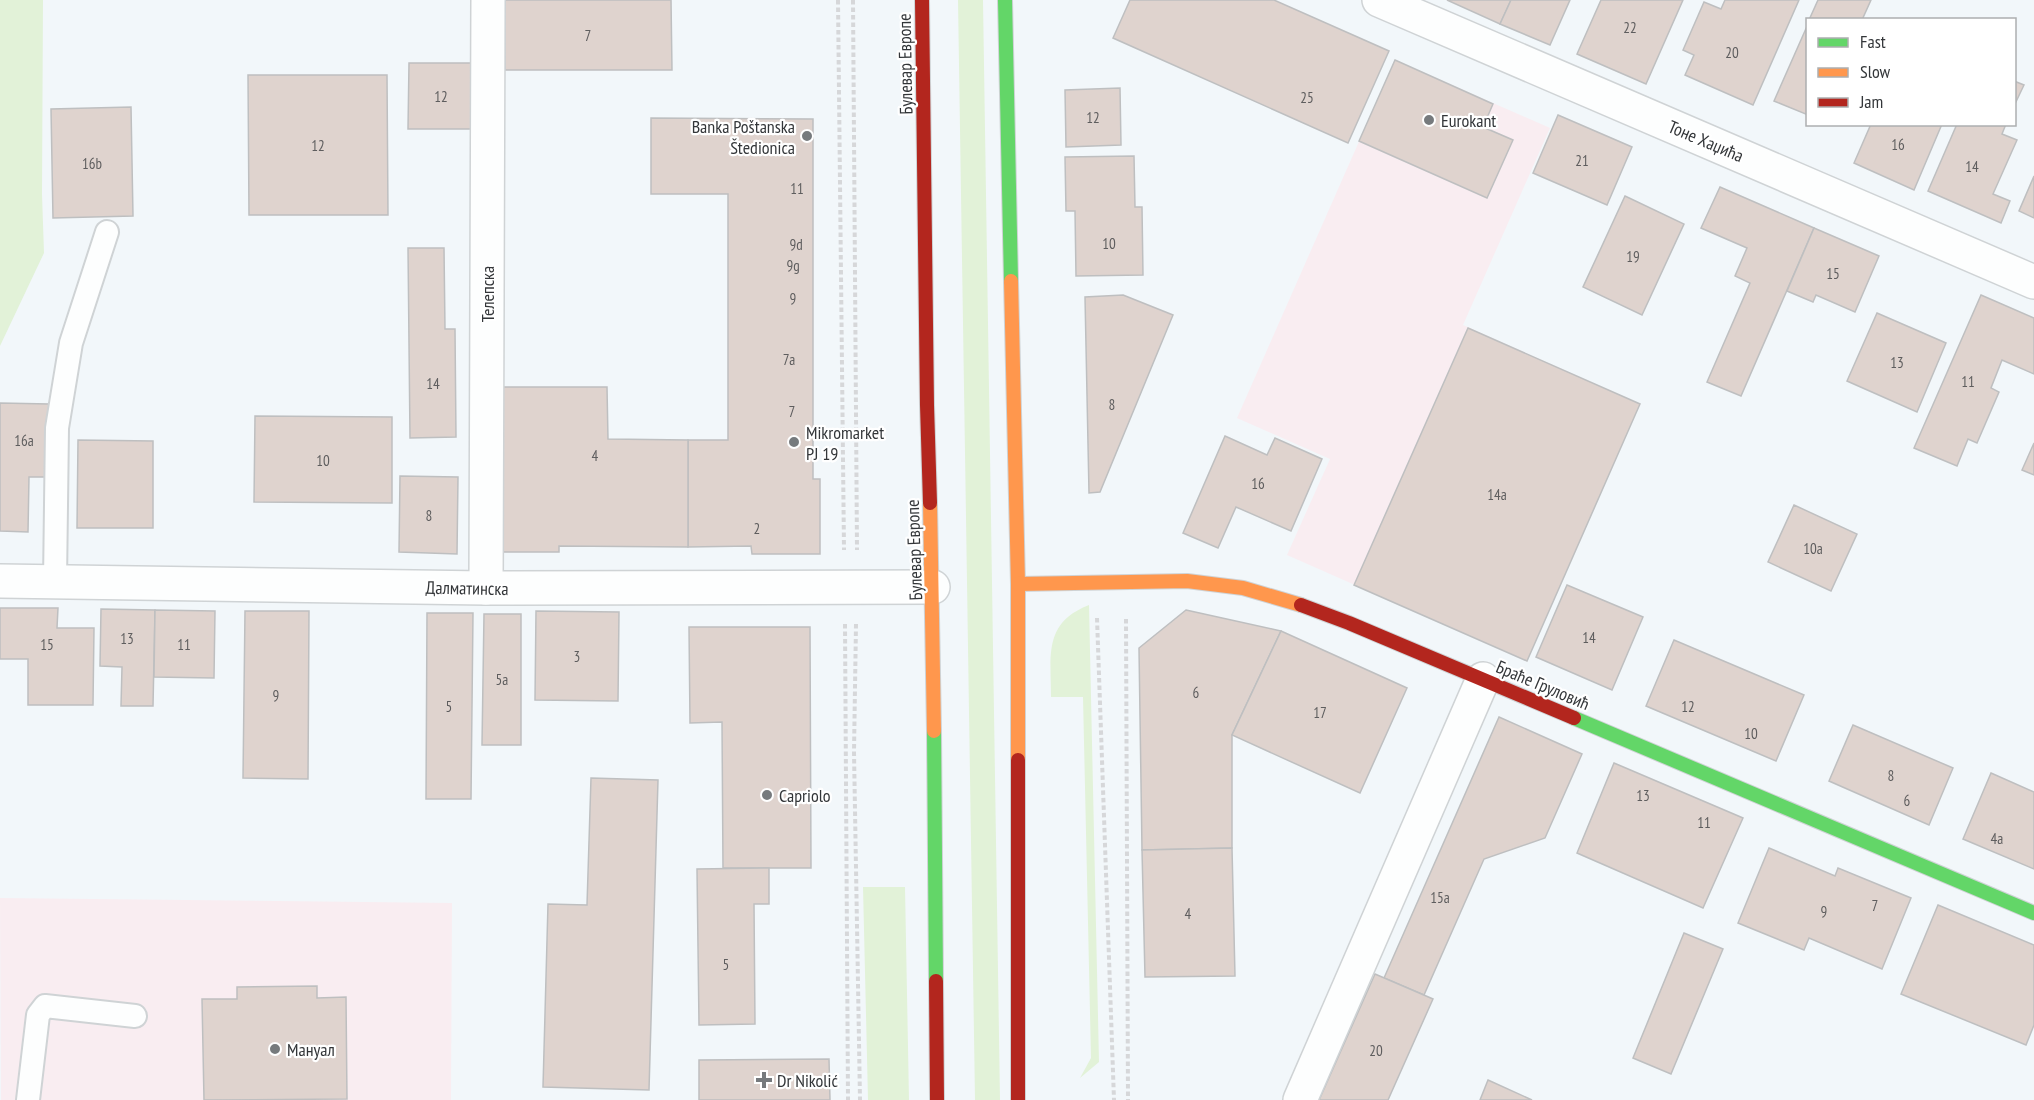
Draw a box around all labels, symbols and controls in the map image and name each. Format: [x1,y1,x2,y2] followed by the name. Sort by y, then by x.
[893,13,917,115] street label: Булевар Европе
[1623,18,1637,37] house number: 22
[1806,18,2016,126] legend
[585,26,591,45] house number: 7
[1860,30,1886,53] text: Fast
[1725,43,1739,62] house number: 20
[1860,60,1891,83] text: Slow
[434,87,448,106] house number: 12
[1300,88,1314,107] house number: 25
[1859,90,1883,113] text: Jam
[1086,108,1100,127] house number: 12
[1441,109,1496,132] place label: Eurokant
[1422,113,1436,127] marker: Eurokant
[692,115,795,159] place label: Banka Poštanska Štedionica
[1665,115,1747,167] street label: Тоне Хаџића
[800,129,814,143] marker: Banka Poštanska Štedionica
[1891,135,1905,154] house number: 16
[311,136,325,155] house number: 12
[1575,151,1589,170] house number: 21
[82,154,102,173] house number: 16b
[1965,157,1979,176] house number: 14
[790,179,804,198] house number: 11
[1102,234,1116,253] house number: 10
[789,235,803,254] house number: 9d
[1626,247,1640,266] house number: 19
[786,256,800,275] house number: 9g
[1826,264,1840,283] house number: 15
[476,266,499,322] street label: Телепска
[790,289,796,308] house number: 9
[783,350,795,369] house number: 7a
[1890,353,1904,372] house number: 13
[1961,372,1975,391] house number: 11
[426,374,440,393] house number: 14
[1109,395,1115,414] house number: 8
[789,402,795,421] house number: 7
[806,421,884,465] place label: Mikromarket PJ 19
[14,431,34,450] house number: 16a
[787,435,801,449] marker: Mikromarket PJ 19
[592,446,599,465] house number: 4
[316,451,330,470] house number: 10
[1251,474,1265,493] house number: 16
[1487,485,1507,504] house number: 14a
[901,499,927,601] street label: Булевар Европе
[426,506,432,525] house number: 8
[754,519,760,538] house number: 2
[1803,539,1823,558] house number: 10a
[425,576,509,600] street label: Далматинска
[1582,628,1596,647] house number: 14
[120,629,134,648] house number: 13
[40,635,54,654] house number: 15
[177,635,191,654] house number: 11
[574,647,580,666] house number: 3
[1493,655,1593,715] street label: Браће Груловић
[496,670,508,689] house number: 5a
[1193,683,1200,702] house number: 6
[273,686,279,705] house number: 9
[446,697,452,716] house number: 5
[1681,697,1695,716] house number: 12
[1313,703,1327,722] house number: 17
[1744,724,1758,743] house number: 10
[1888,766,1894,785] house number: 8
[779,784,831,807] place label: Capriolo
[1636,786,1650,805] house number: 13
[760,788,774,802] marker: Capriolo
[1904,791,1911,810] house number: 6
[1697,813,1711,832] house number: 11
[1991,829,2003,848] house number: 4a
[1430,888,1450,907] house number: 15a
[1872,896,1878,915] house number: 7
[1821,902,1827,921] house number: 9
[1185,904,1192,923] house number: 4
[723,955,729,974] house number: 5
[287,1038,335,1061] place label: Мануал
[1369,1041,1383,1060] house number: 20
[268,1042,282,1056] marker: Мануал
[777,1069,838,1092] place label: Dr Nikolić
[755,1071,773,1089] marker: Dr Nikolić

